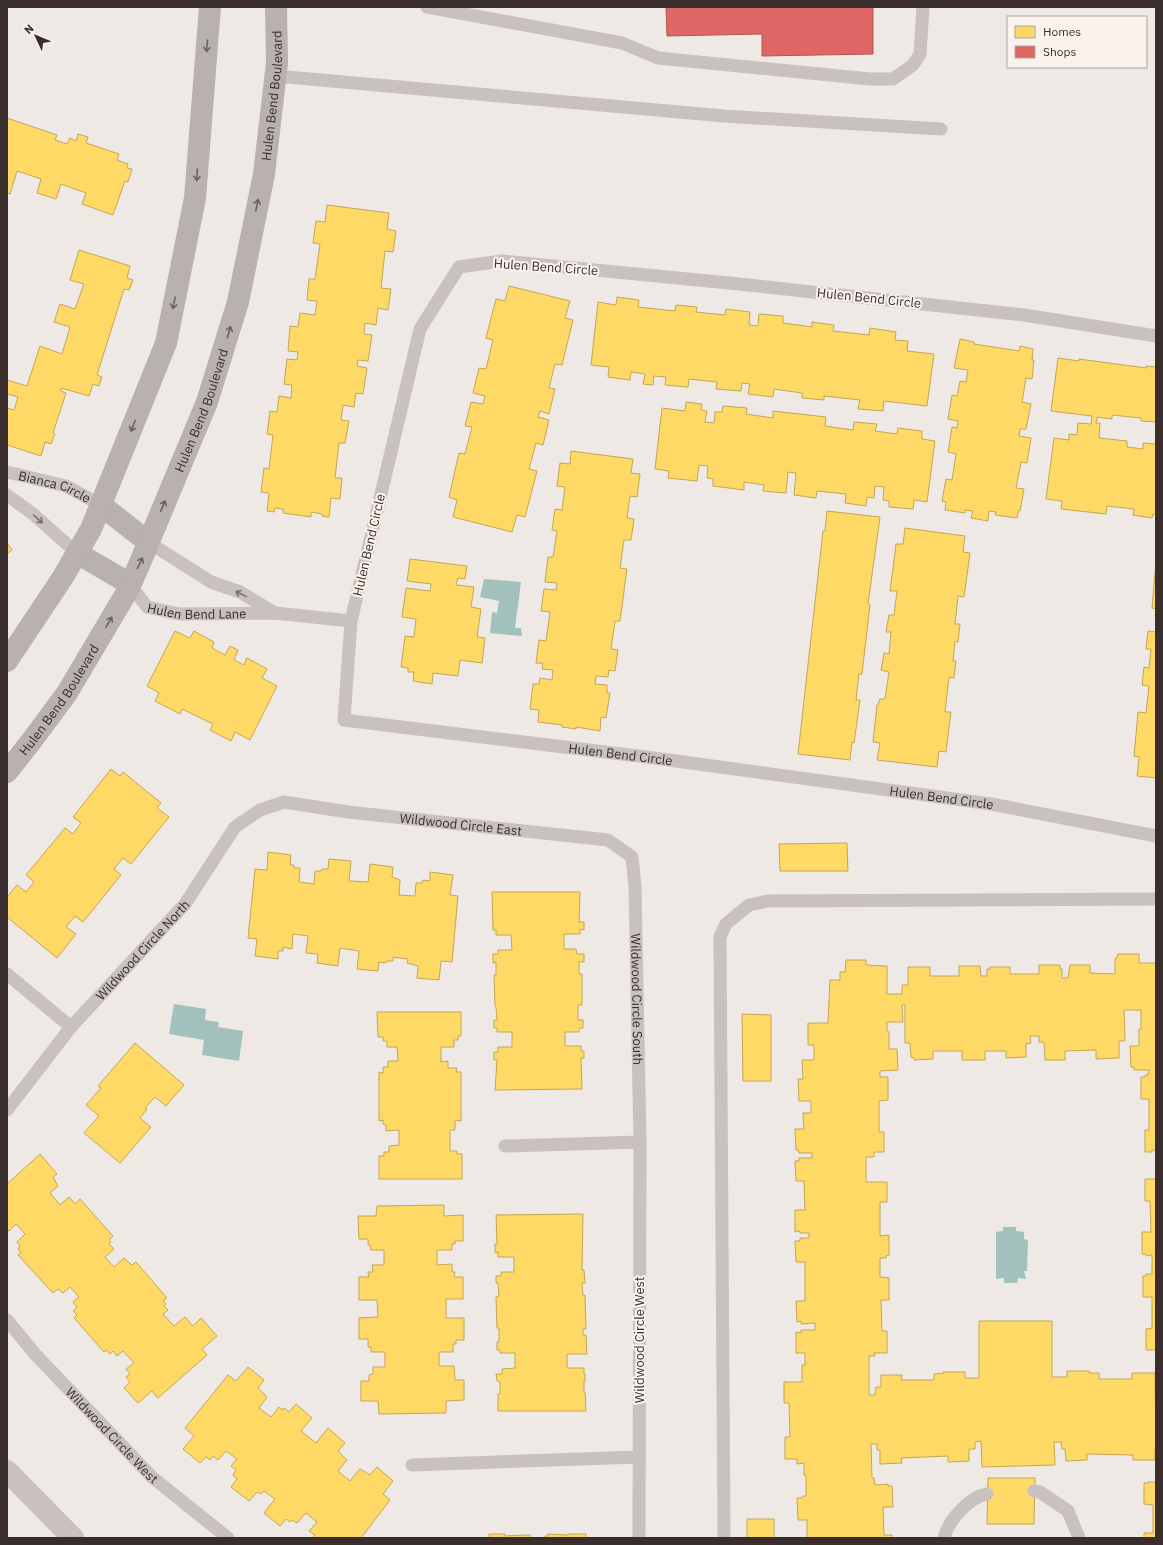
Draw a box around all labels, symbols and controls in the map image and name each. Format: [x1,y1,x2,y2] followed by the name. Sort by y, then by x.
[16,16,56,56] north arrow
[1007,16,1147,68] legend
[21,21,37,37] text: N
[1043,24,1081,39] text: Homes
[257,30,286,162] street label: Hulen Bend Boulevard
[203,39,210,52] one-way arrow
[1043,44,1076,59] text: Shops
[193,169,200,182] one-way arrow
[254,199,262,212] one-way arrow
[493,255,599,279] street label: Hulen Bend Circle
[816,284,922,312] street label: Hulen Bend Circle
[170,296,178,309] one-way arrow
[226,325,233,338] one-way arrow
[170,346,232,475] street label: Hulen Bend Boulevard
[128,420,136,432] one-way arrow
[17,467,94,507] street label: Bianca Circle
[349,492,389,598] street label: Hulen Bend Circle
[160,500,168,512] one-way arrow
[33,514,43,524] one-way arrow
[137,557,144,569] one-way arrow
[236,590,248,597] one-way arrow
[146,599,246,623] street label: Hulen Bend Lane
[106,616,114,628] one-way arrow
[15,641,102,759] street label: Hulen Bend Boulevard
[568,739,674,769] street label: Hulen Bend Circle
[889,782,995,813] street label: Hulen Bend Circle
[399,809,523,839] street label: Wildwood Circle East
[92,896,193,1004] street label: Wildwood Circle North
[627,933,647,1065] street label: Wildwood Circle South
[631,1277,648,1403] street label: Wildwood Circle West
[62,1383,162,1487] street label: Wildwood Circle West

